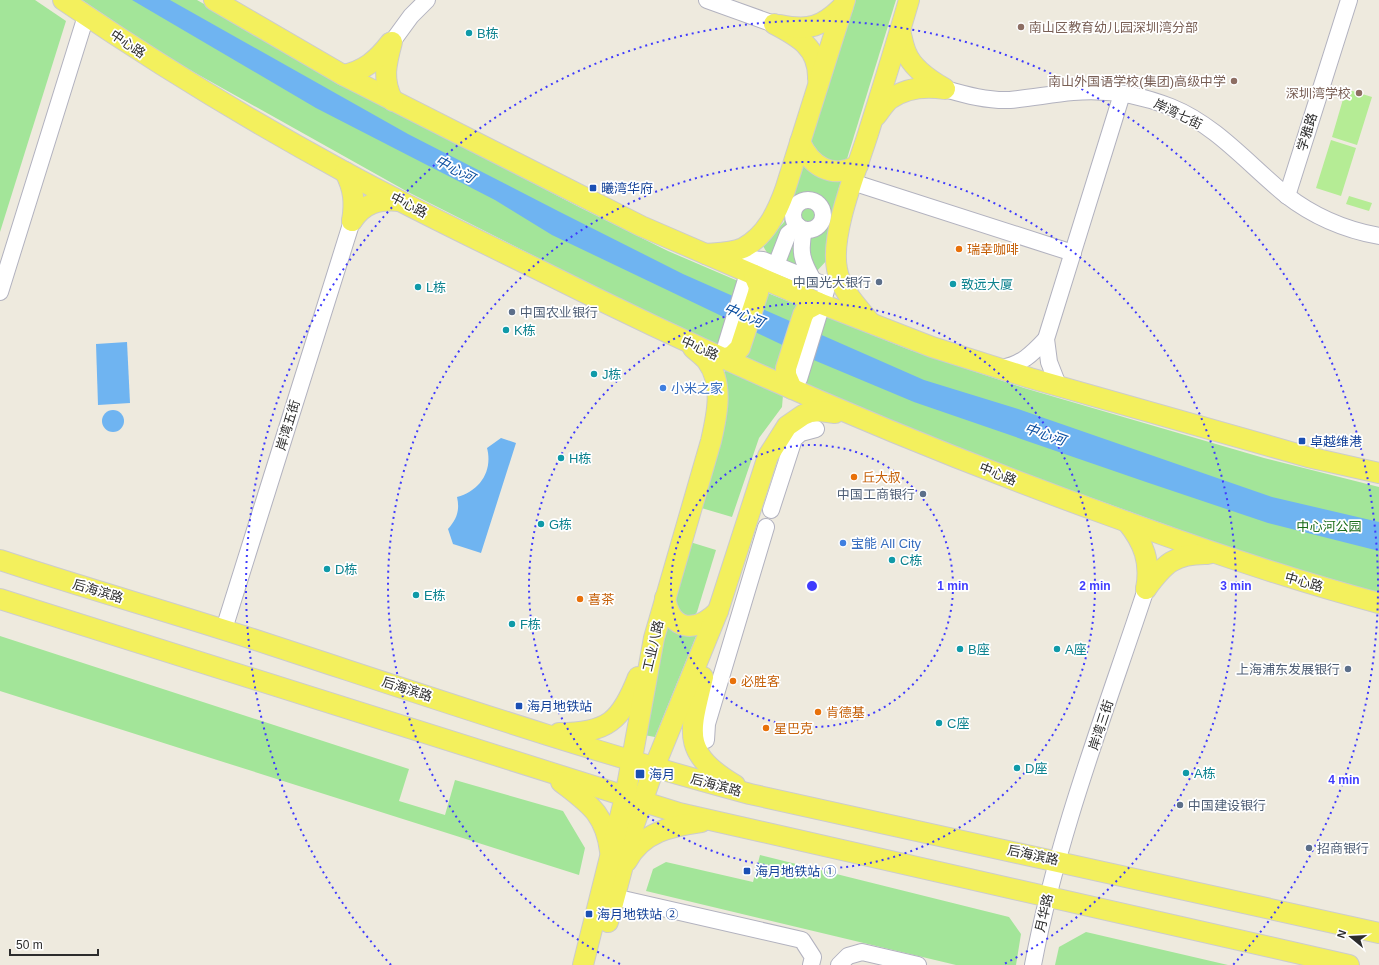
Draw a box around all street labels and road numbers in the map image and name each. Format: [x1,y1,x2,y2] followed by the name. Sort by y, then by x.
[108,27,148,61] street label: 中心路
[1151,96,1205,132] street label: 岸湾七街
[1294,111,1320,153] street label: 学雅路
[388,189,430,221] street label: 中心路
[679,333,721,363] street label: 中心路
[273,398,303,452] street label: 岸湾五街
[977,460,1019,488] street label: 中心路
[1283,569,1325,595] street label: 中心路
[71,576,125,606] street label: 后海滨路
[640,619,666,673] street label: 工业八路
[380,674,434,704] street label: 后海滨路
[1086,698,1116,752] street label: 岸湾三街
[689,771,743,799] street label: 后海滨路
[1006,842,1060,868] street label: 后海滨路
[1032,892,1056,934] street label: 月华路

